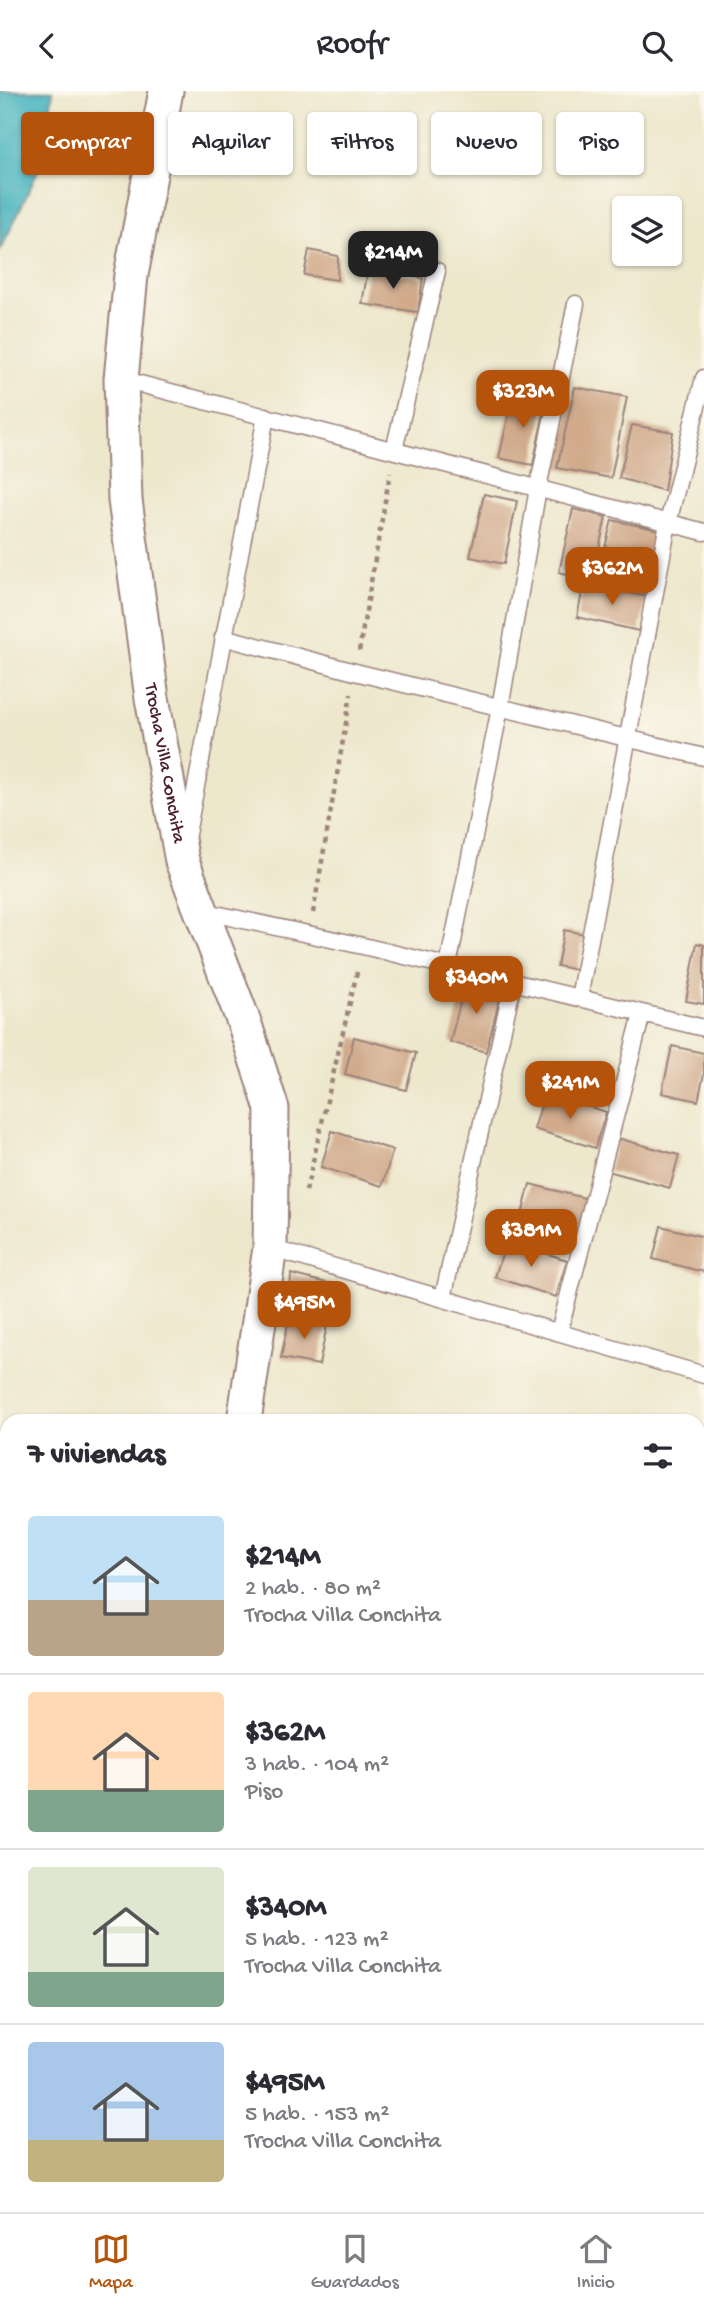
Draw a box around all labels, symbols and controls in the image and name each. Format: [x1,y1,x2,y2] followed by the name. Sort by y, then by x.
[28,27,66,65] icon: back
[316,27,388,65] text: Roofr
[638,27,676,65] icon: search
[21,112,154,175] chip: Comprar
[168,112,293,175] chip: Alquilar
[307,112,417,175] chip: Filtros
[431,112,542,175] chip: Nuevo
[556,112,644,175] chip: Piso
[612,196,682,266] map controls
[612,196,682,266] button: layers
[344,231,442,291] pin: $214M
[364,240,422,267] text: $214M
[474,371,572,430] pin: $323M
[492,379,554,406] text: $323M
[563,547,661,607] pin: $362M
[581,556,643,583] text: $362M
[138,681,190,846] street label: Trocha Villa Conchita
[427,957,525,1016] pin: $340M
[445,965,507,992] text: $340M
[521,1061,619,1121] pin: $241M
[541,1070,599,1097] text: $241M
[482,1209,580,1269] pin: $381M
[501,1218,561,1245] text: $381M
[255,1281,353,1341] pin: $495M
[274,1290,334,1317] text: $495M
[639,1437,677,1475] icon: filters
[28,1439,165,1474] text: 7 viviendas
[245,1541,320,1576] text: $214M
[84,1544,168,1628] icon: home
[245,1576,381,1603] text: 2 hab. · 80 m²
[245,1603,441,1630] text: Trocha Villa Conchita
[245,1717,325,1752] text: $362M
[84,1720,168,1804] icon: home
[245,1752,389,1779] text: 3 hab. · 104 m²
[245,1779,283,1806] text: Piso
[245,1892,326,1927] text: $340M
[84,1895,168,1979] icon: home
[245,1927,389,1954] text: 5 hab. · 123 m²
[245,1954,441,1981] text: Trocha Villa Conchita
[245,2067,324,2102] text: $495M
[84,2070,168,2154] icon: home
[245,2102,389,2129] text: 5 hab. · 153 m²
[245,2129,441,2156] text: Trocha Villa Conchita
[89,2230,133,2295] tab: Mapa
[311,2230,399,2295] tab: Guardados
[577,2230,615,2295] tab: Inicio

